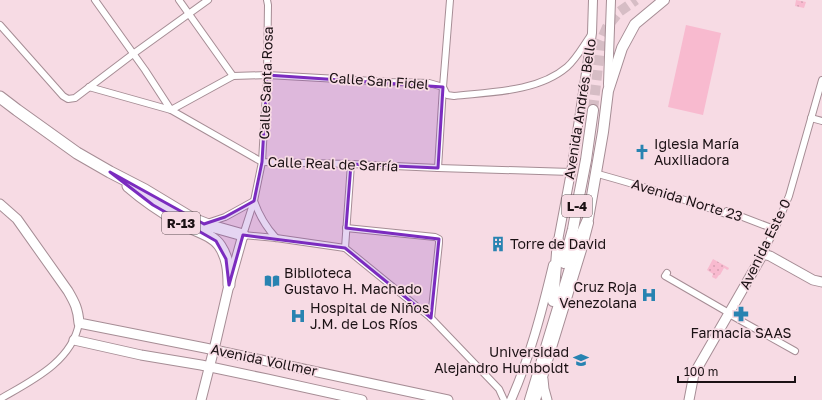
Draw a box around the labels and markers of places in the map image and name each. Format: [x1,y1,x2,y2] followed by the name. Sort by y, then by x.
[654,135,739,168] place label: Iglesia María Auxiliadora
[633,143,651,161] church icon: Iglesia María Auxiliadora
[489,235,507,253] building icon: Torre de David
[510,235,606,252] place label: Torre de David
[284,264,422,297] place label: Biblioteca Gustavo H. Machado
[263,272,281,290] library icon: Biblioteca Gustavo H. Machado
[559,278,637,311] place label: Cruz Roja Venezolana
[640,286,658,304] hospital icon: Cruz Roja Venezolana
[310,299,429,332] place label: Hospital de Niños J.M. de Los Ríos
[732,305,750,323] pharmacy icon: Farmacia SAAS
[289,307,307,325] hospital icon: Hospital de Niños J.M. de Los Ríos
[690,324,792,341] place label: Farmacia SAAS
[434,343,569,376] place label: Universidad Alejandro Humboldt
[572,351,590,369] school or university icon: Universidad Alejandro Humboldt

